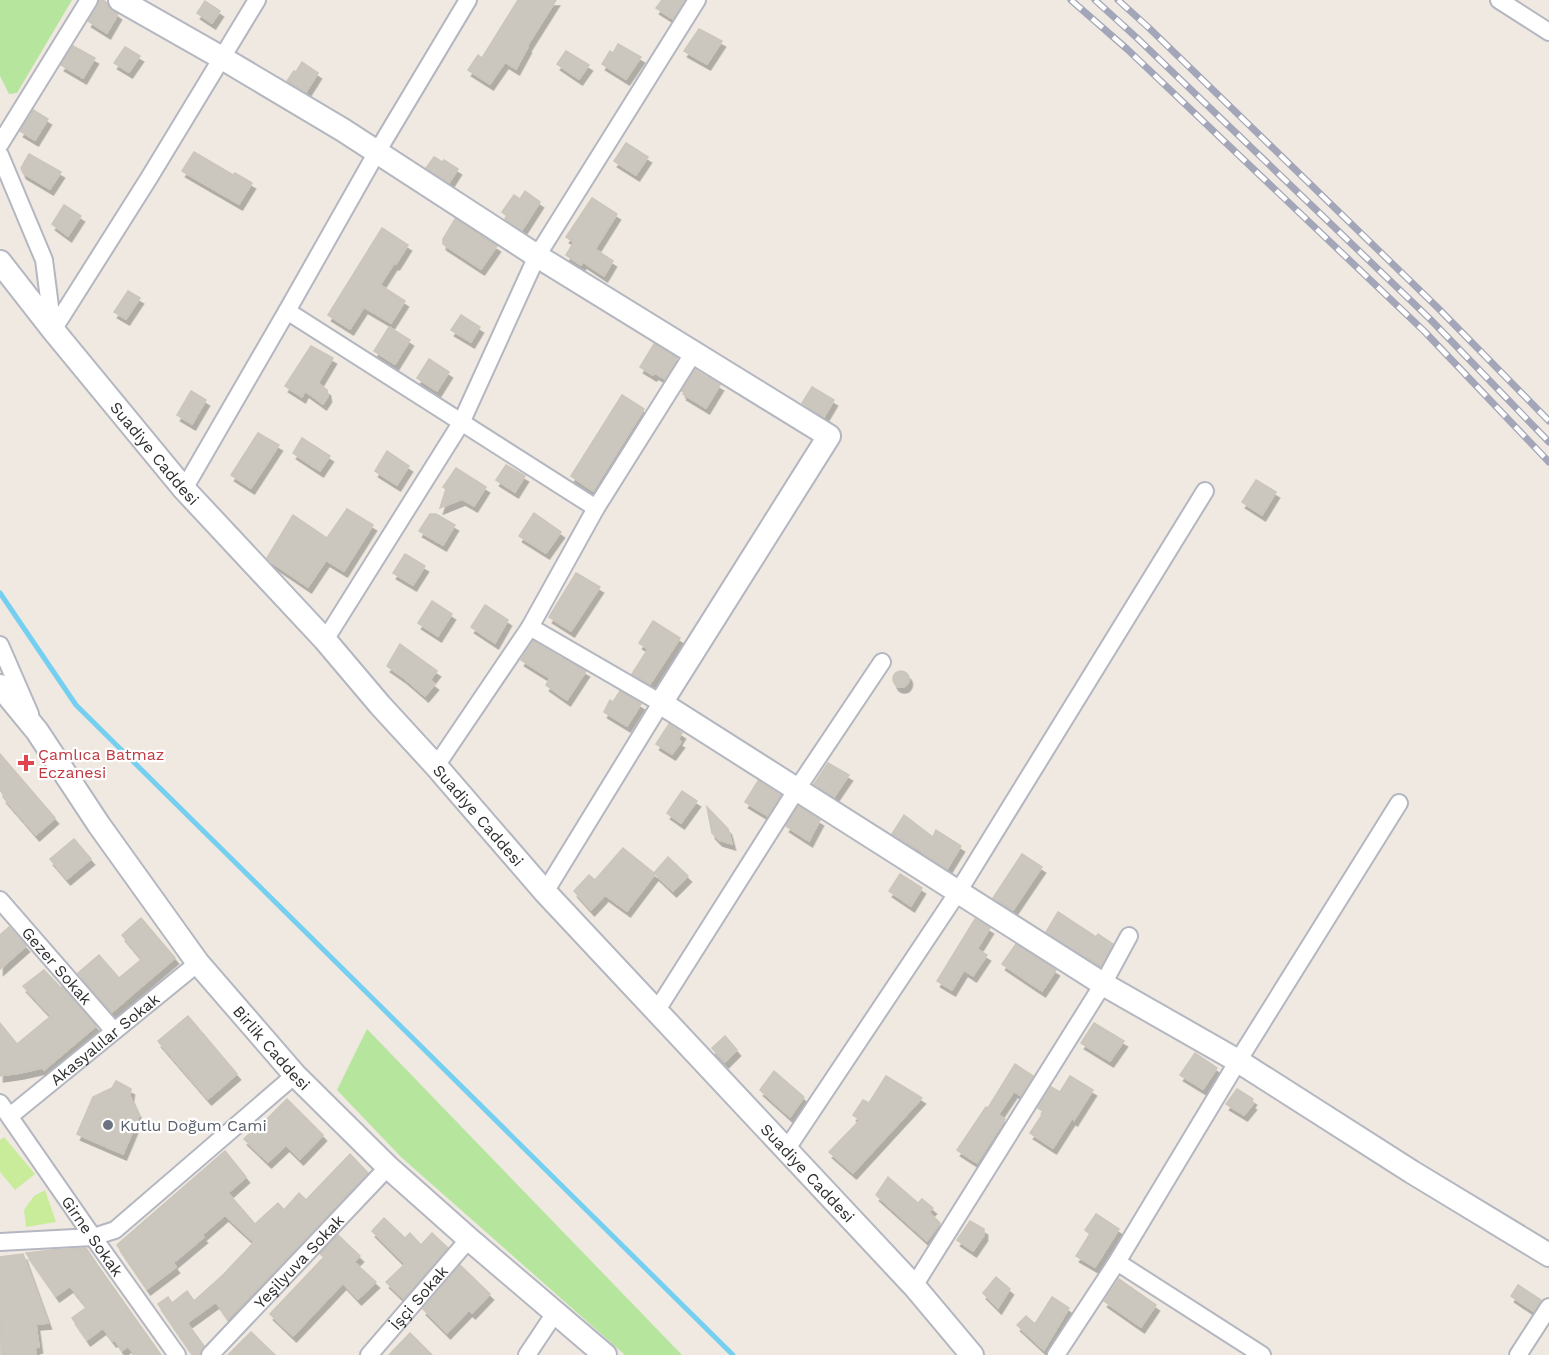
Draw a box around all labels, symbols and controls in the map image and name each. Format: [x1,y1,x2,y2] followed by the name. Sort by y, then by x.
[106,398,203,509] street label: Suadiye Caddesi
[38,745,164,782] place label: Çamlıca Batmaz Eczanesi
[19,756,33,770] marker: Çamlıca Batmaz Eczanesi
[429,761,528,870] street label: Suadiye Caddesi
[18,923,96,1009] street label: Gezer Sokak
[46,989,163,1089] street label: Akasyalılar Sokak
[229,1002,314,1094] street label: Birlik Caddesi
[120,1116,267,1135] place label: Kutlu Doğum Cami
[101,1118,115,1132] marker: Kutlu Doğum Cami
[757,1120,858,1226] street label: Suadiye Caddesi
[57,1192,127,1280] street label: Girne Sokak
[250,1211,348,1312] street label: Yeşilyuva Sokak
[386,1262,452,1334] street label: İşçi Sokak

